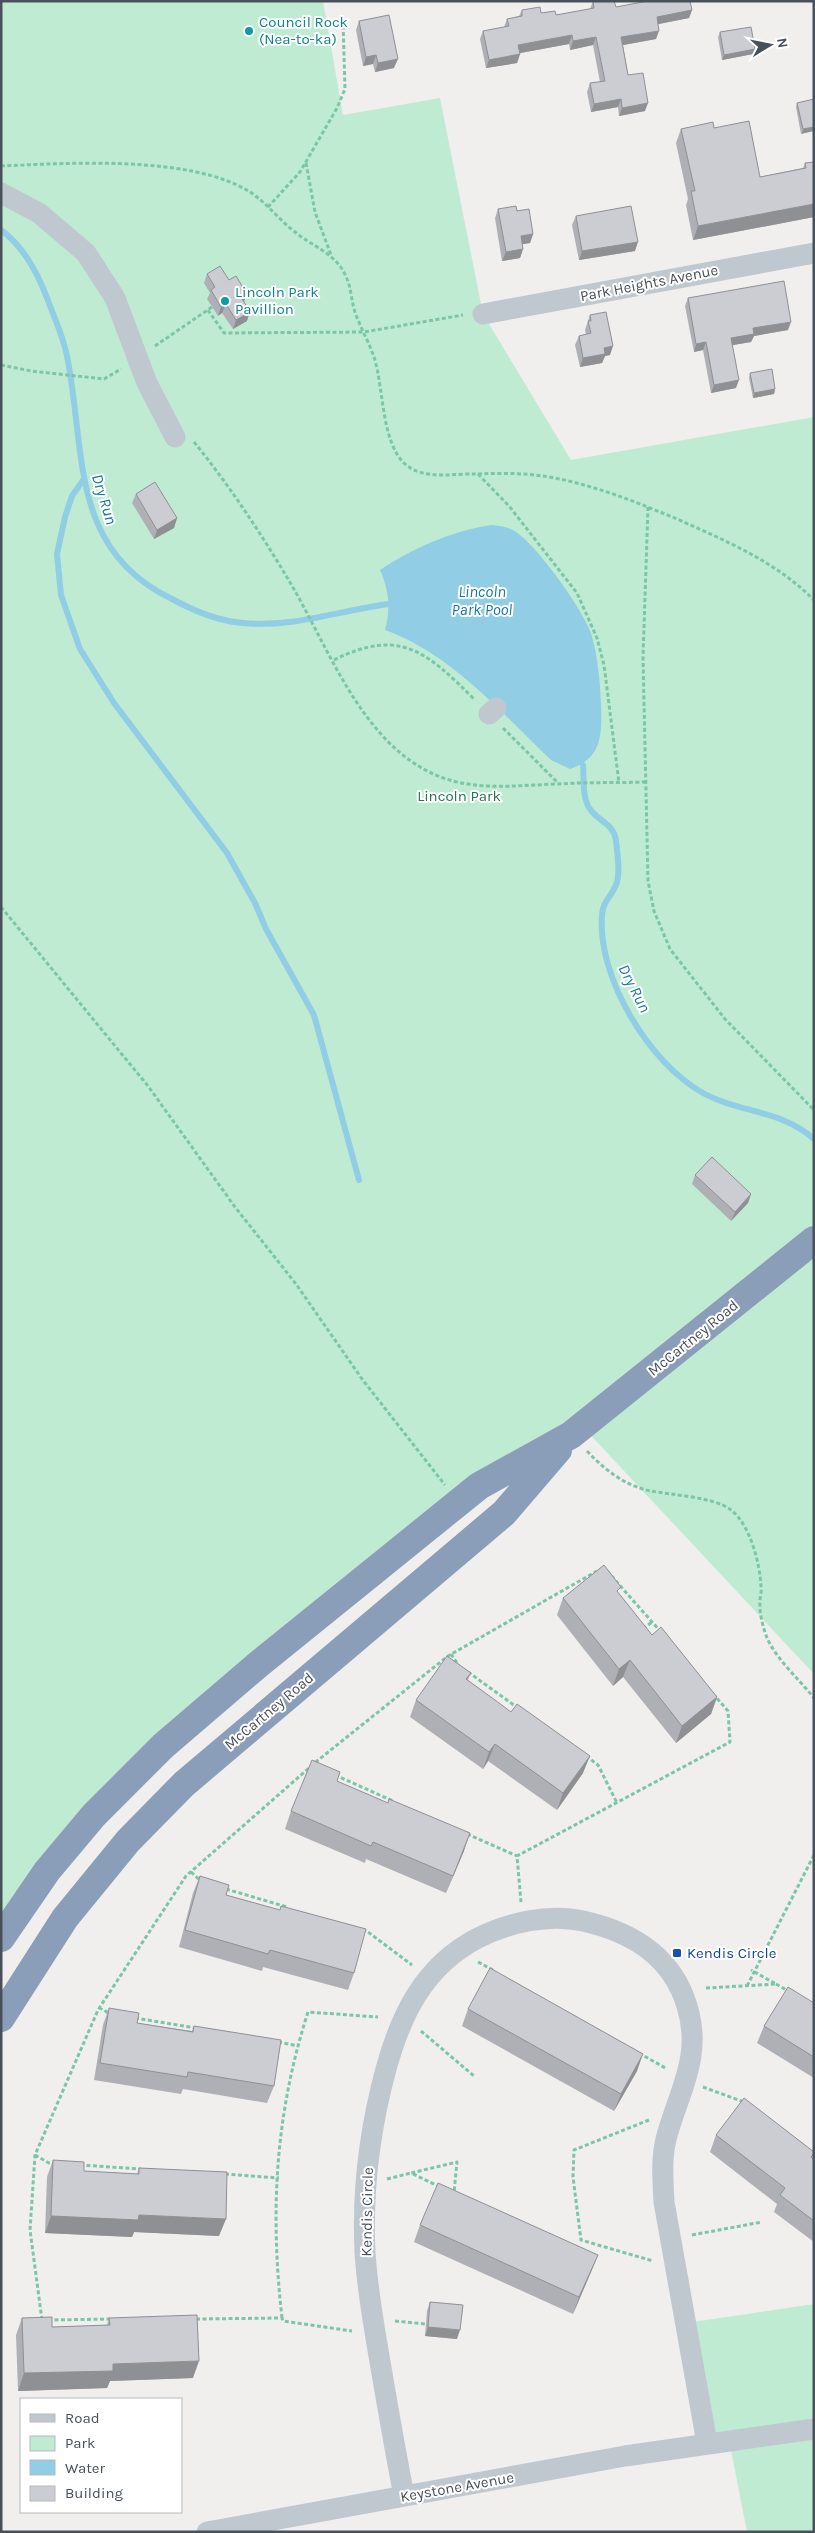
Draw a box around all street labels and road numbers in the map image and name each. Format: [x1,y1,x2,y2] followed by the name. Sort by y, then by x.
[578,261,720,305] street label: Park Heights Avenue
[644,1296,742,1380] street label: McCartney Road
[221,1668,317,1754] street label: McCartney Road
[357,2167,377,2257] street label: Kendis Circle
[399,2468,515,2506] street label: Keystone Avenue

